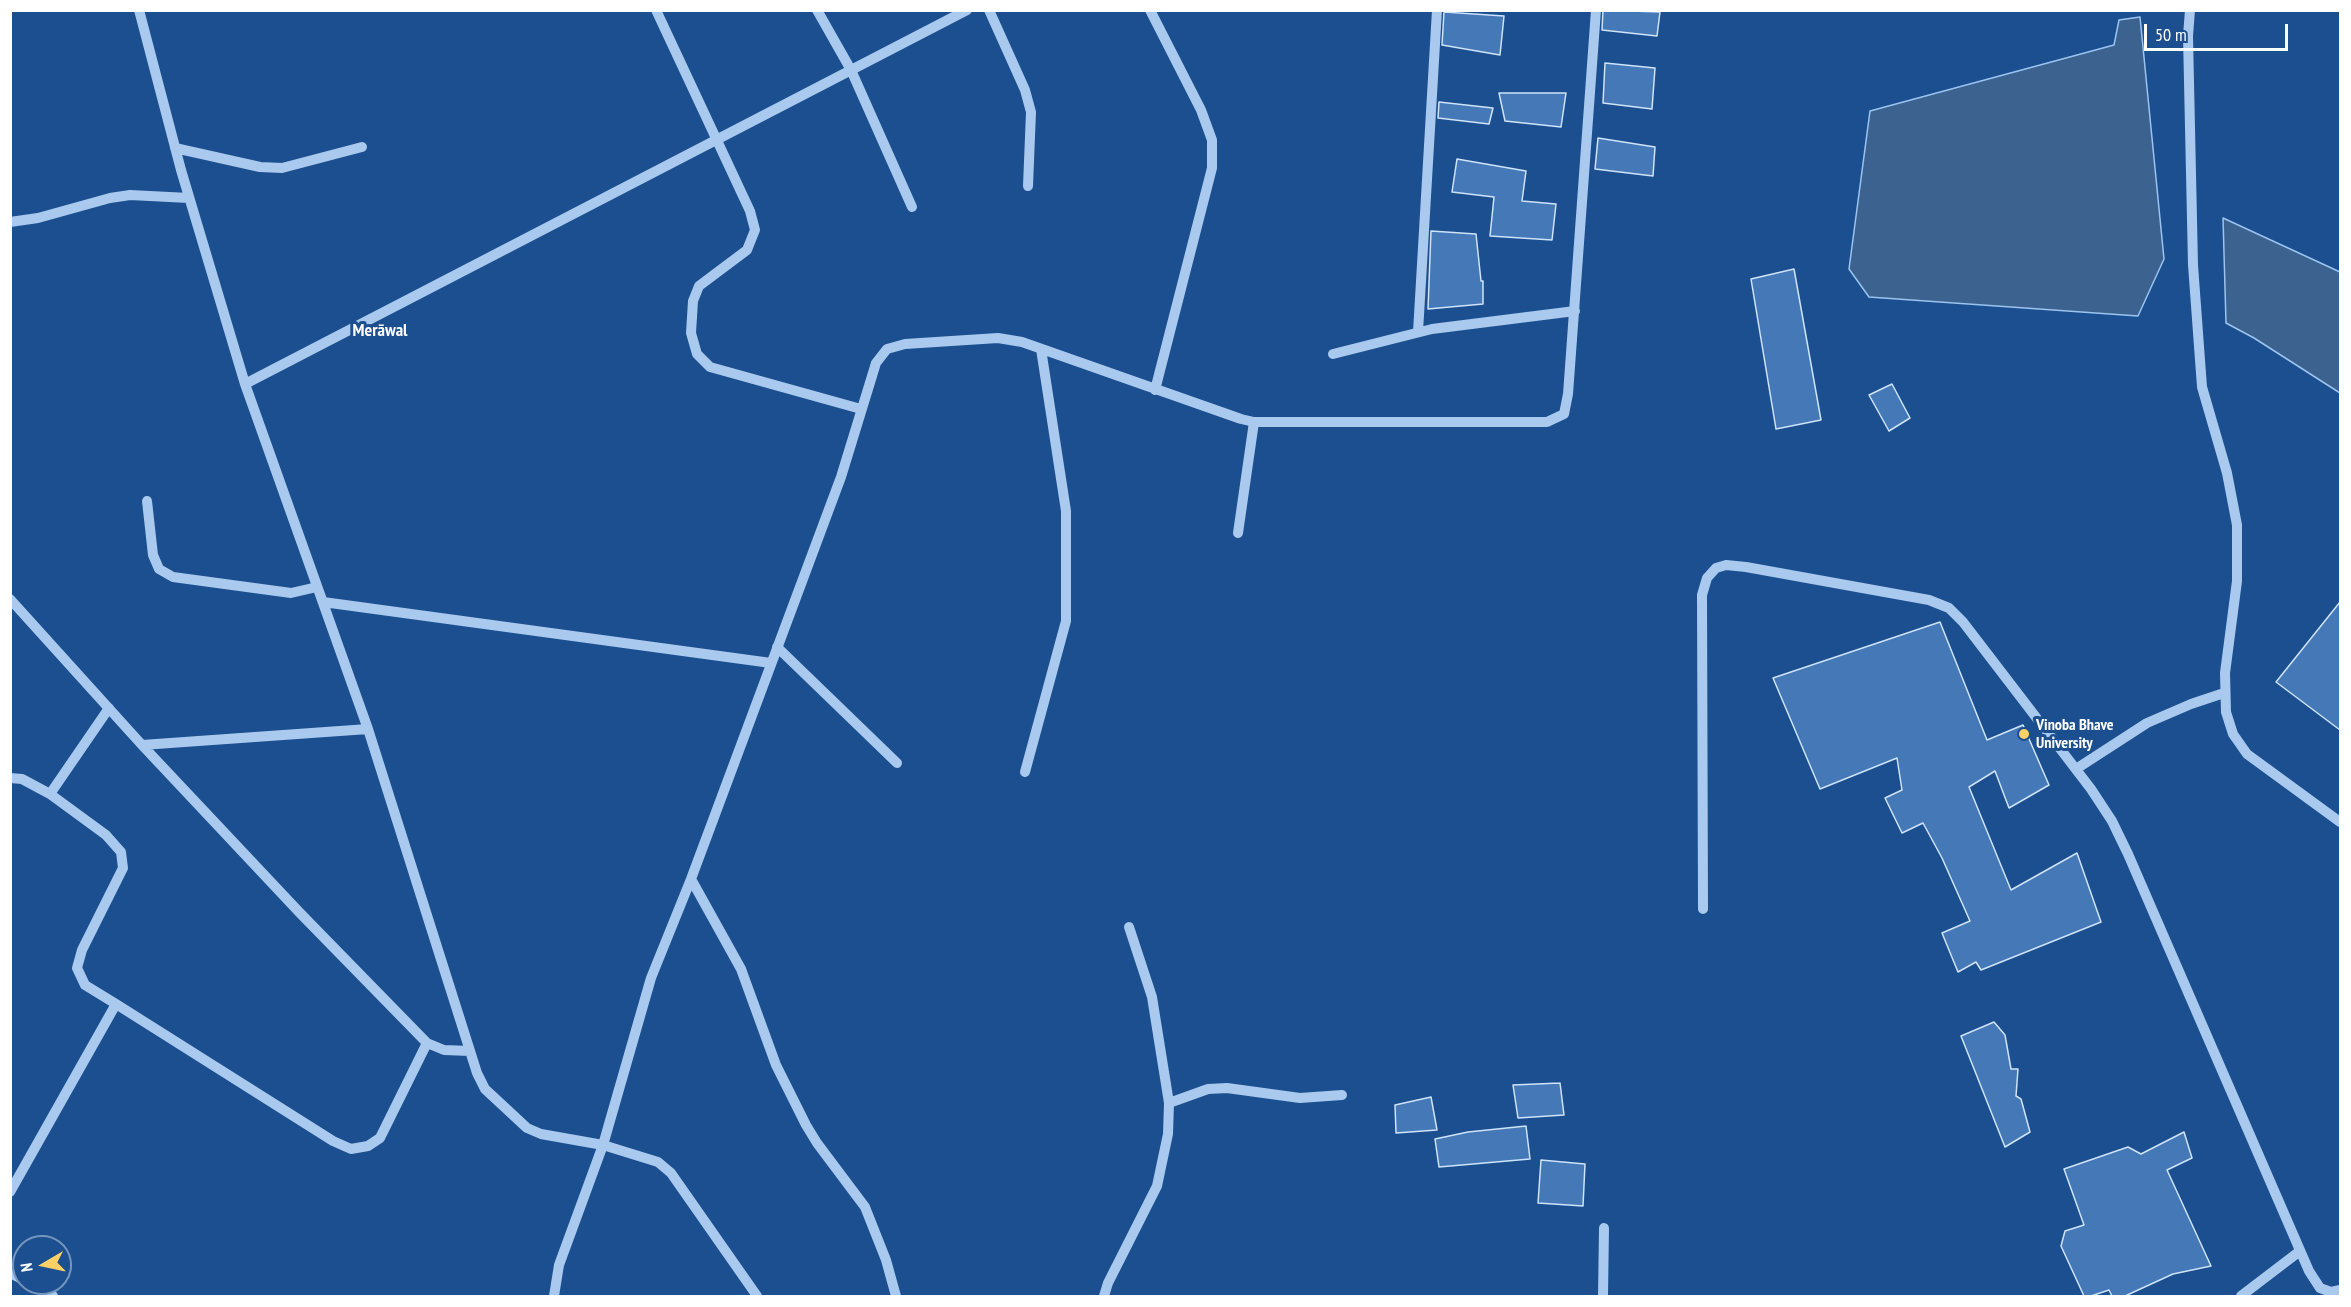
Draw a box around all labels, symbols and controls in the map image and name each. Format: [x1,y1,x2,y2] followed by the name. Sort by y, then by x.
[2147,12,2291,50] scale bar
[2155,23,2187,46] text: 50 m
[353,320,407,342] district label: Merāwal
[2036,715,2114,753] place label: Vinoba Bhave University
[2017,727,2031,741] marker: Vinoba Bhave University
[12,1235,72,1295] north arrow
[16,1262,37,1273] text: N

